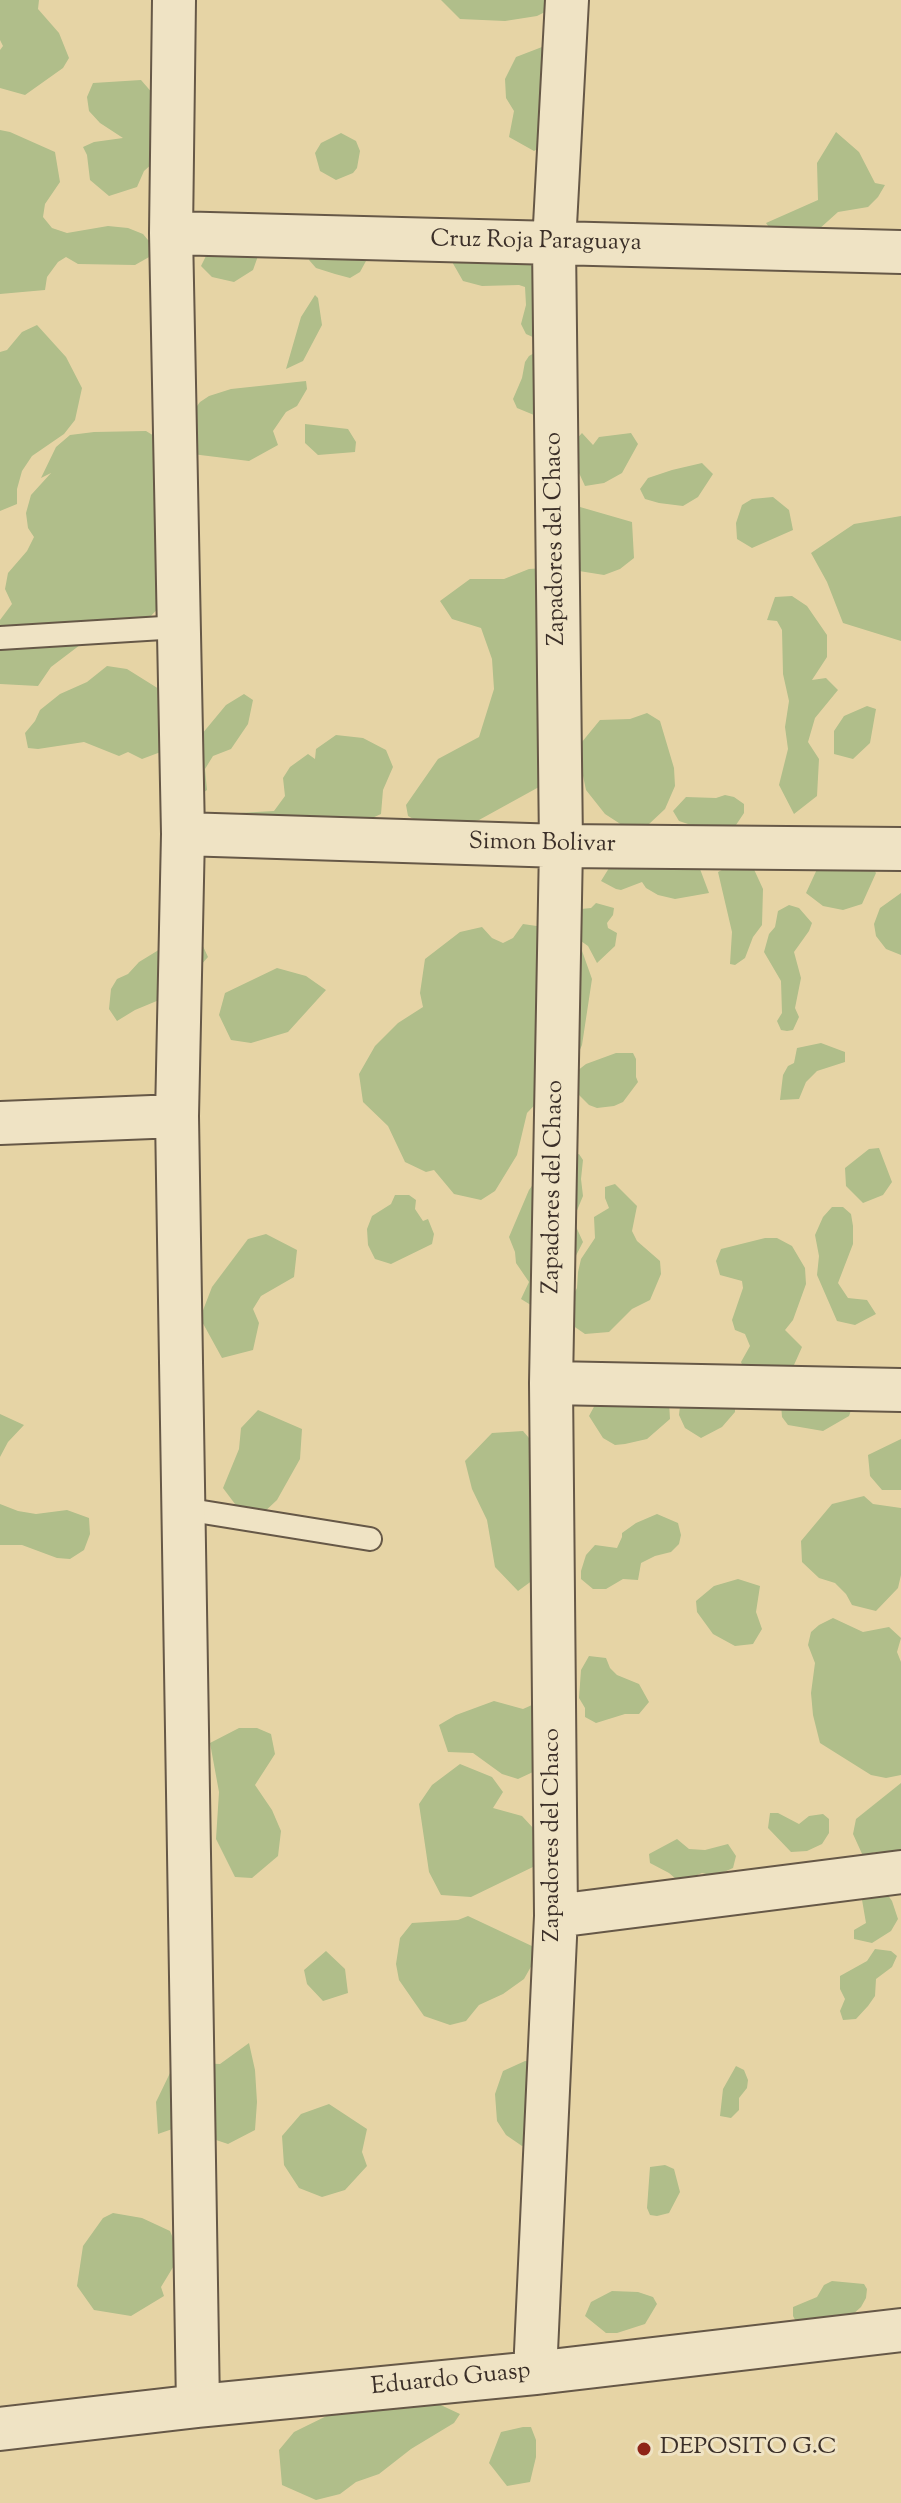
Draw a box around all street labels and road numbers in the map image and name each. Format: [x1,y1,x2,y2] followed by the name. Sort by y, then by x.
[430,227,642,259] street label: Cruz Roja Paraguaya
[541,432,573,646] street label: Zapadores del Chaco
[468,829,616,861] street label: Simon Bolivar
[539,1080,571,1294] street label: Zapadores del Chaco
[540,1728,568,1942] street label: Zapadores del Chaco
[370,2358,532,2404] street label: Eduardo Guasp

